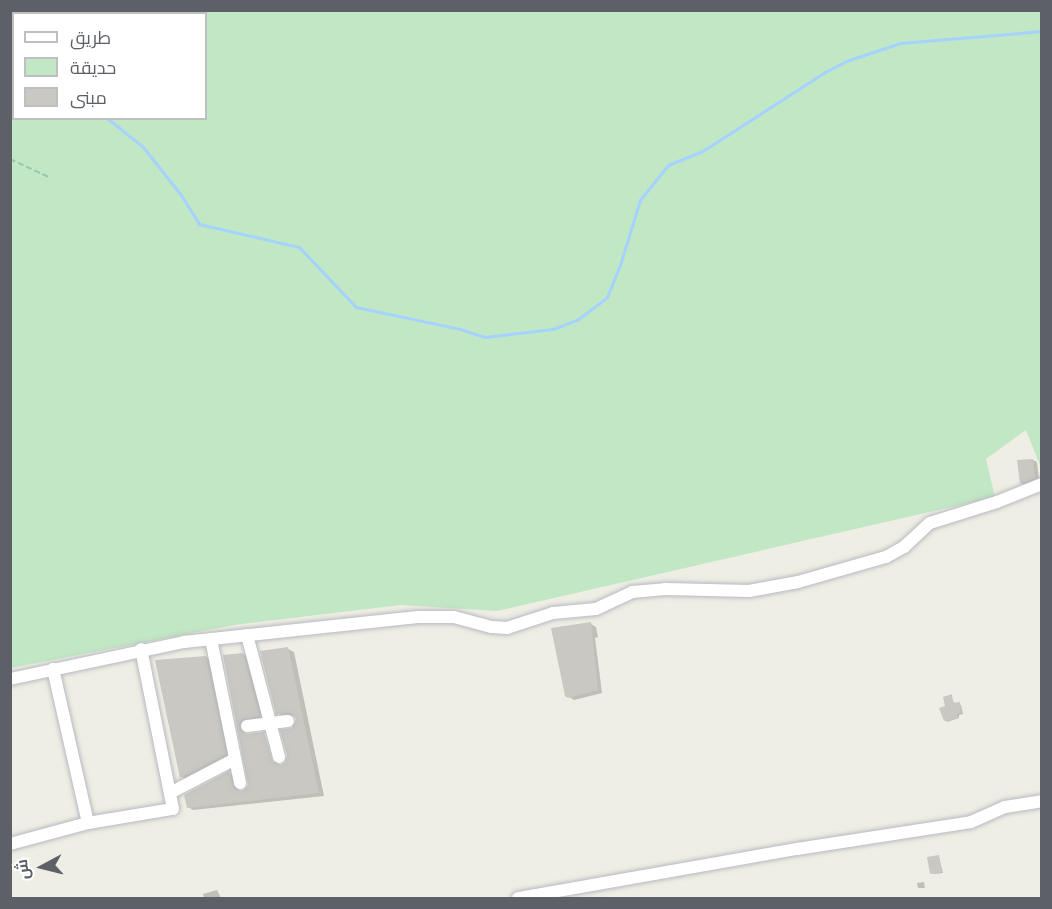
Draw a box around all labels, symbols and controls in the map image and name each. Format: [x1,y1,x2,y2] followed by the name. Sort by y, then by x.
[12,12,207,120] legend
[70,28,111,51] text: طريق
[70,58,116,81] text: حديقة
[70,88,107,111] text: مبنى
[12,837,72,897] north arrow
[13,858,35,881] text: ش

